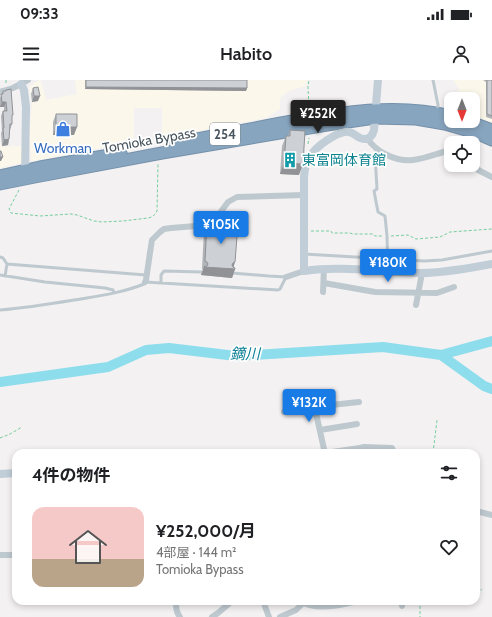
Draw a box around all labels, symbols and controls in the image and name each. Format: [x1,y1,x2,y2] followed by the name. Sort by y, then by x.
[20,5,59,23] text: 09:33
[20,43,42,65] icon: menu
[220,43,272,65] text: Habito
[450,43,472,65] icon: person
[444,92,480,128] north arrow
[444,92,480,172] map controls
[290,100,346,134] pin: ¥252K
[300,105,336,121] text: ¥252K
[54,120,72,138] shop icon: Workman
[101,123,197,157] street label: Tomioka Bypass
[210,123,240,145] road number: 254
[444,136,480,172] button: locate
[34,139,92,157] place label: Workman
[281,151,299,169] building icon: 東富岡体育館
[302,151,386,169] place label: 東富岡体育館
[193,211,249,245] pin: ¥105K
[203,216,239,232] text: ¥105K
[360,249,416,283] pin: ¥180K
[369,254,407,270] text: ¥180K
[230,345,262,363] water label: 鏑川
[281,389,337,423] pin: ¥132K
[292,394,326,410] text: ¥132K
[438,462,460,484] icon: filters
[32,465,111,485] text: 4件の物件
[156,521,256,541] text: ¥252,000/月
[64,523,112,571] icon: home
[438,536,460,558] icon: heart
[156,544,236,560] text: 4部屋 · 144 m²
[156,561,244,577] text: Tomioka Bypass

